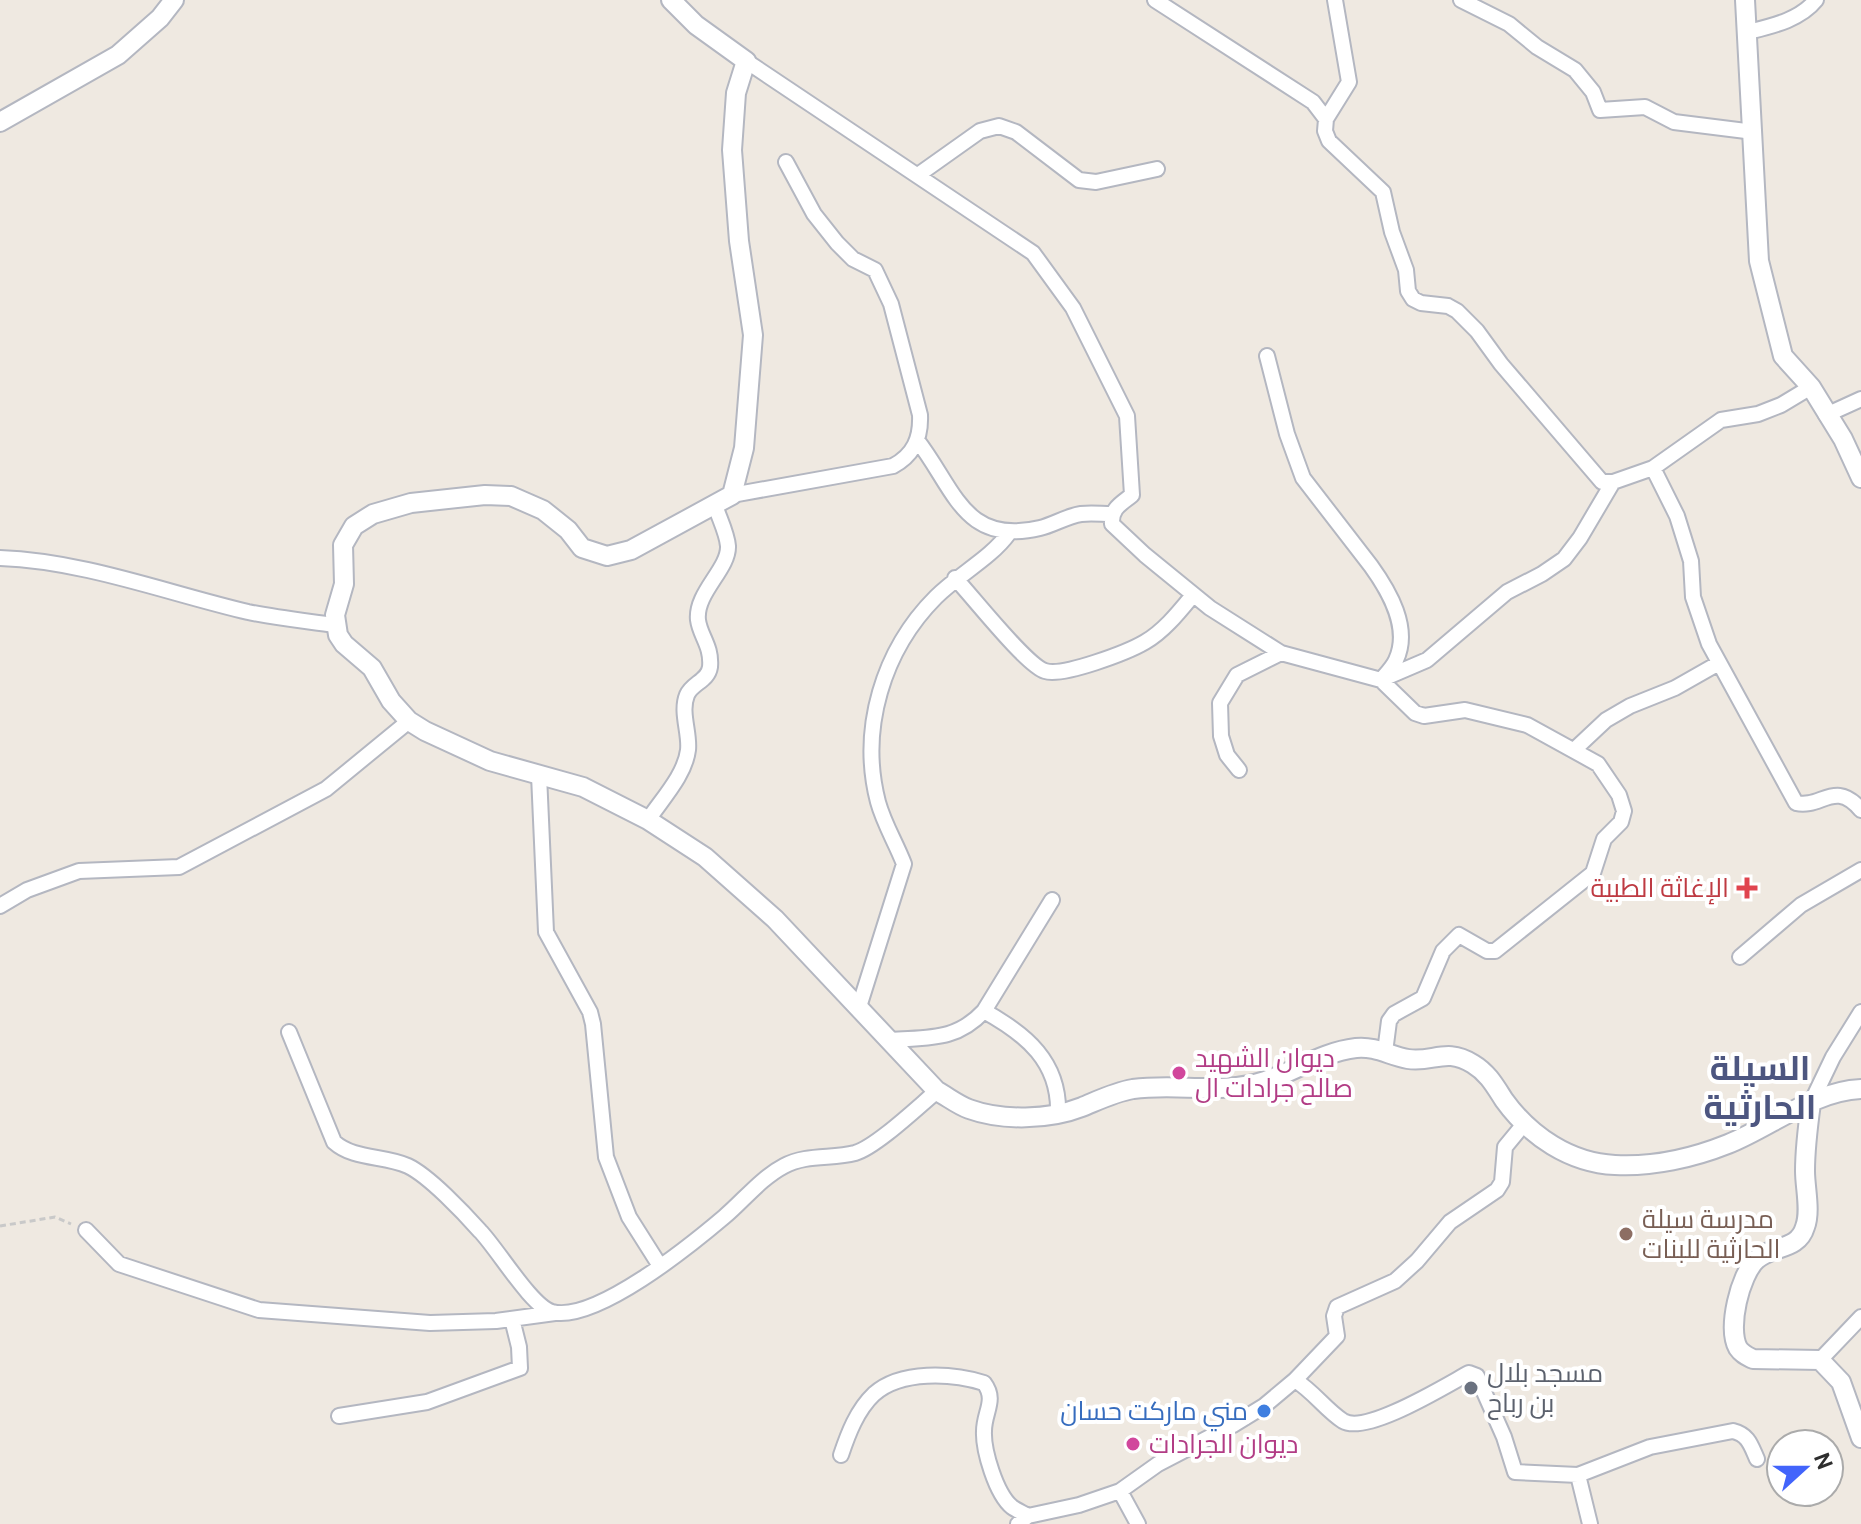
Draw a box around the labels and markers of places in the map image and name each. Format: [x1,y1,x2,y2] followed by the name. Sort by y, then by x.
[1590,872,1729,905] place label: الإغاثة الطبية
[1736,877,1758,899] marker: الإغاثة الطبية
[1195,1042,1353,1105] place label: ديوان الشهيد صالح جرادات ال
[1170,1064,1188,1082] marker: ديوان الشهيد صالح جرادات ال
[1642,1203,1780,1265] place label: مدرسة سيلة الحارثية للبنات
[1617,1225,1635,1243] marker: مدرسة سيلة الحارثية للبنات
[1487,1357,1603,1420] place label: مسجد بلال بن رباح
[1462,1379,1480,1397] marker: مسجد بلال بن رباح
[1060,1395,1248,1432] place label: مني ماركت حسان
[1255,1402,1273,1420] marker: مني ماركت حسان
[1149,1428,1298,1460] place label: ديوان الجرادات
[1124,1435,1142,1453] marker: ديوان الجرادات

